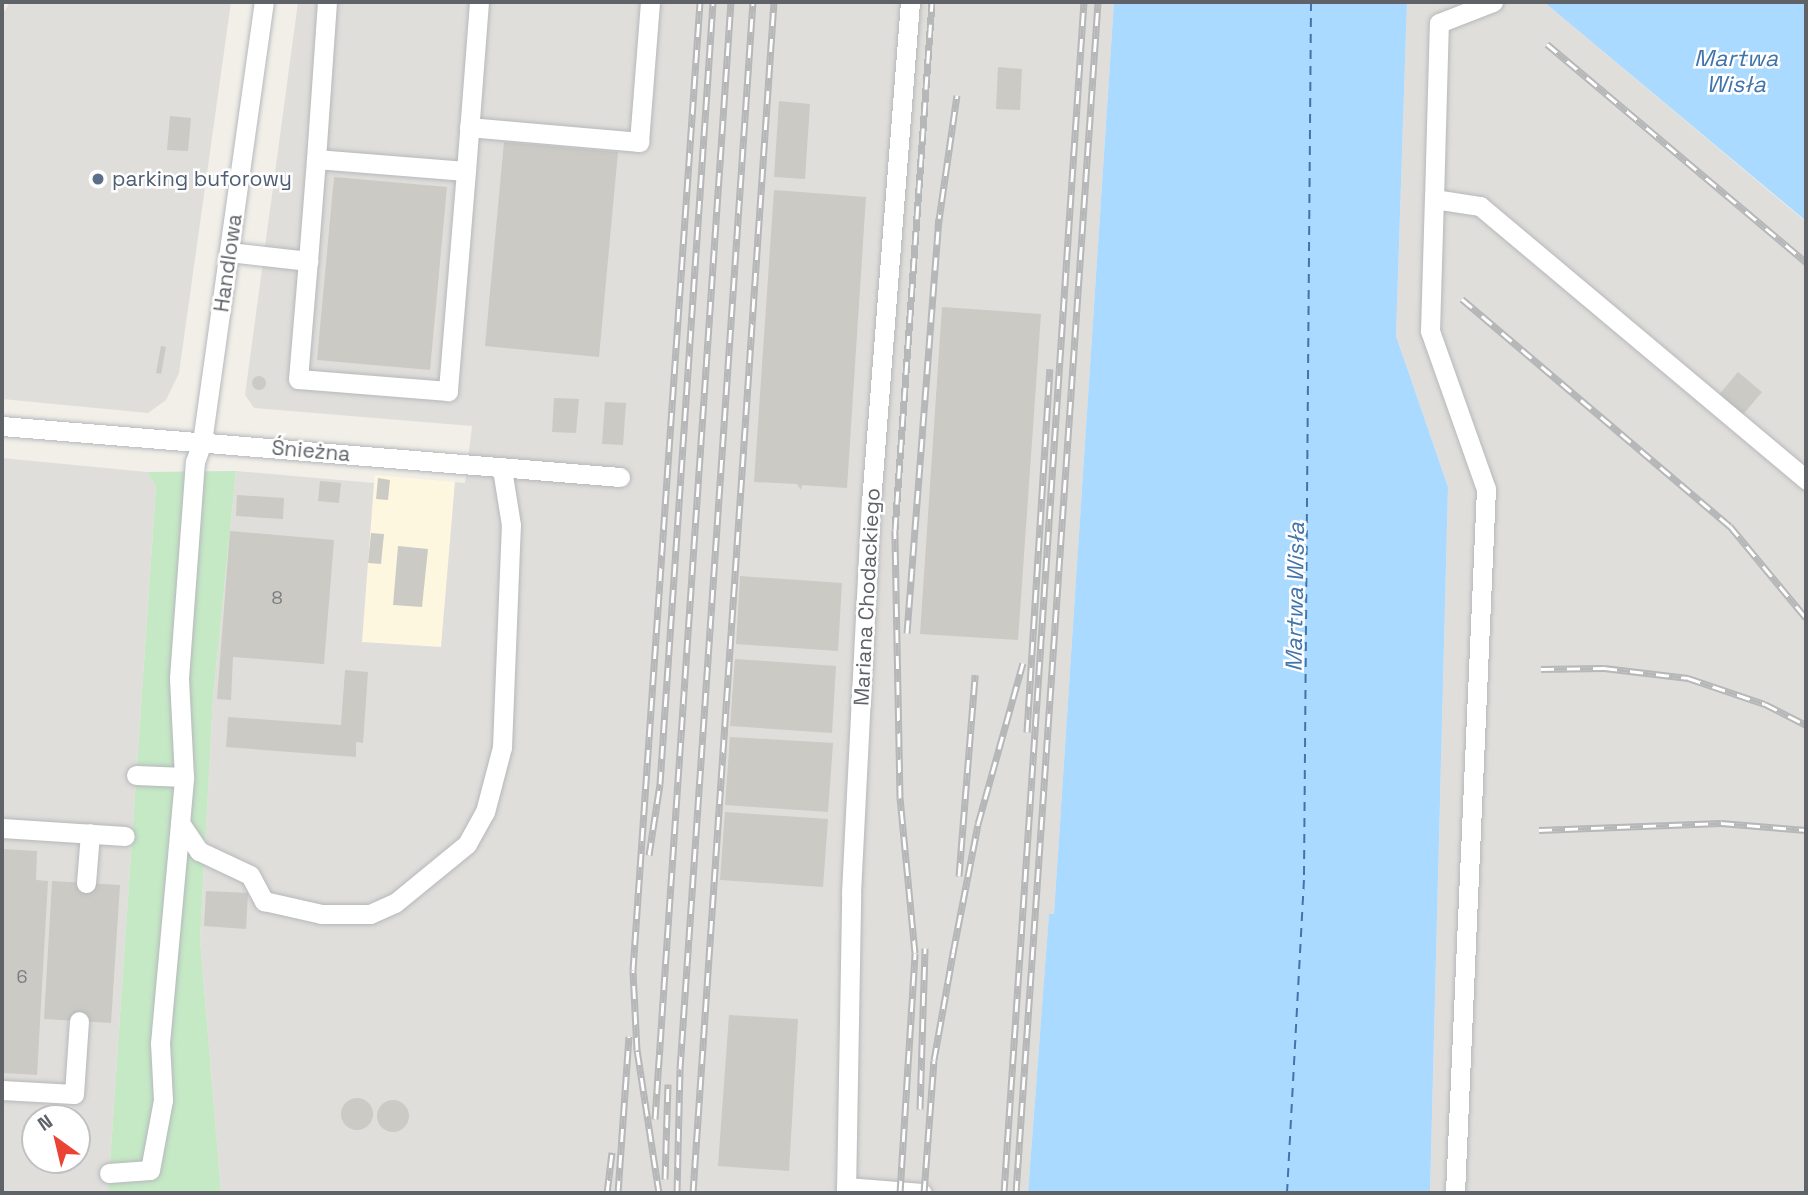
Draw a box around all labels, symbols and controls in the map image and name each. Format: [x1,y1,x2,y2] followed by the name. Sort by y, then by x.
[1694,44,1778,98] water label: Martwa Wisła
[112,166,292,192] place label: parking buforowy
[90,171,106,187] marker: parking buforowy
[209,212,247,314] street label: Handlowa
[271,435,351,467] street label: Śnieżna
[849,487,885,707] street label: Mariana Chodackiego
[1280,522,1310,672] water label: Martwa Wisła
[271,587,283,609] house number: 8
[16,966,28,988] house number: 6
[21,1104,91,1174] north arrow
[33,1109,57,1137] text: N

